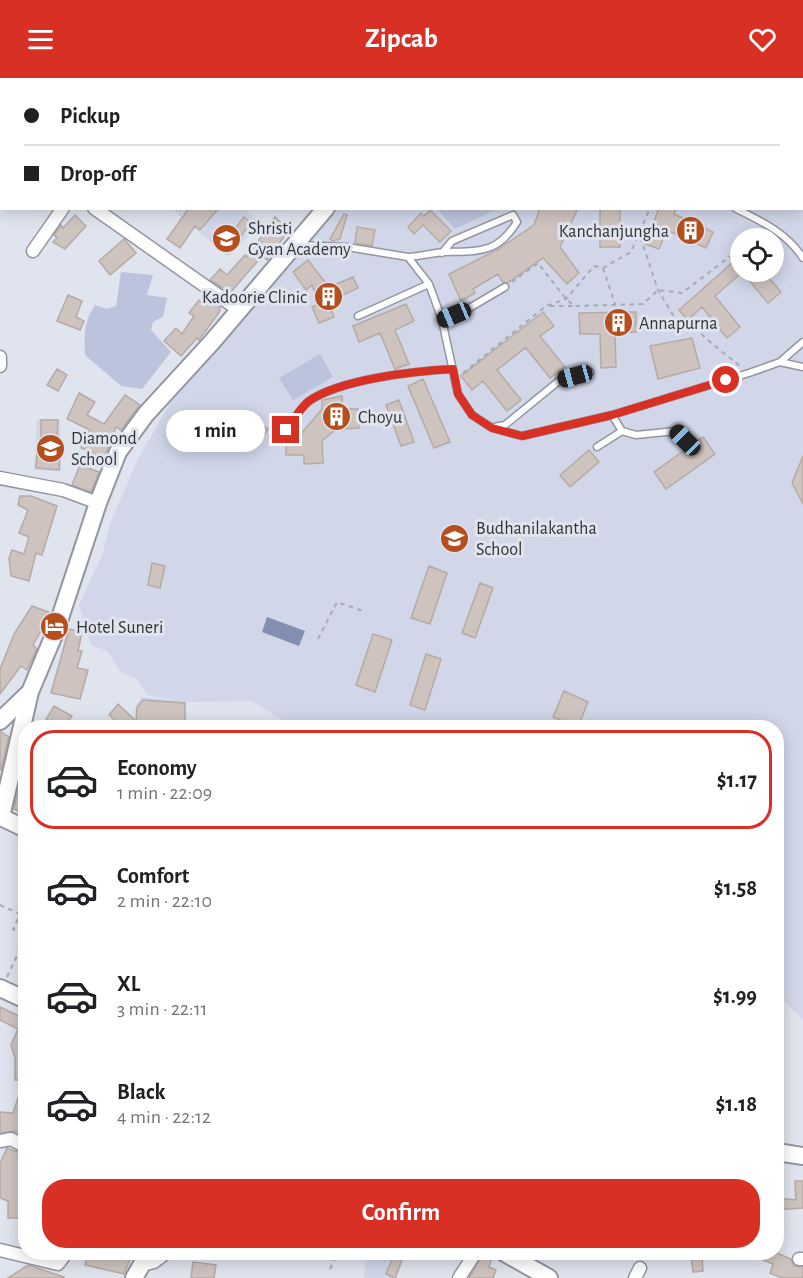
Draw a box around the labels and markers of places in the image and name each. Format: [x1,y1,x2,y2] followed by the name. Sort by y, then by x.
[674,215,706,247] building icon: Kanchanjungha
[248,220,351,259] place label: Shristi Gyan Academy
[211,222,243,254] school or university icon: Shristi Gyan Academy
[559,223,669,241] place label: Kanchanjungha
[312,281,344,313] building icon: Kadoorie Clinic
[202,289,307,307] place label: Kadoorie Clinic
[602,307,634,339] building icon: Annapurna
[639,315,718,333] place label: Annapurna
[321,401,353,433] building icon: Choyu
[358,409,402,427] place label: Choyu
[71,430,137,469] place label: Diamond School
[34,432,66,464] school or university icon: Diamond School
[476,520,597,559] place label: Budhanilakantha School
[439,522,471,554] school or university icon: Budhanilakantha School
[39,611,71,643] hotel icon: Hotel Suneri
[76,619,163,637] place label: Hotel Suneri

